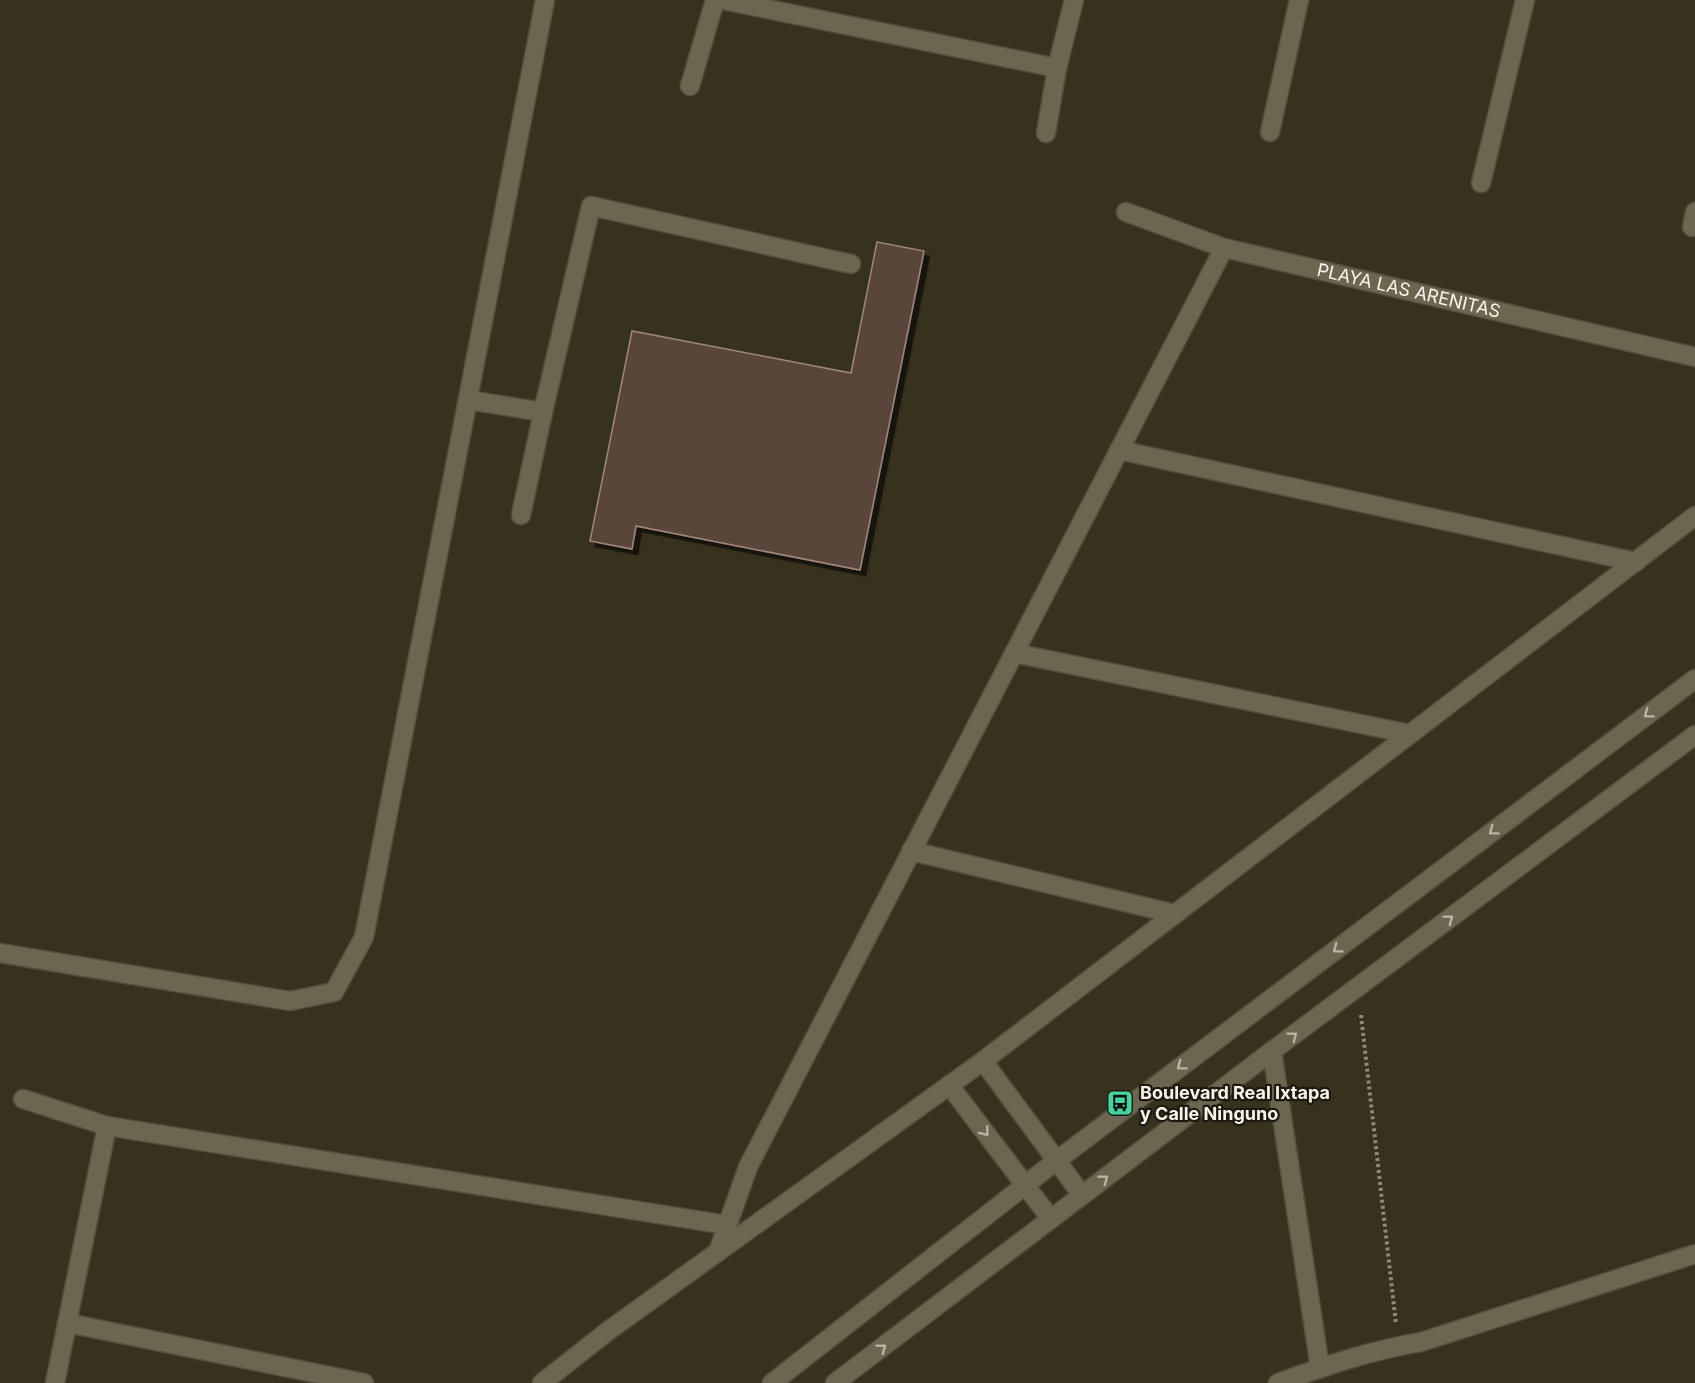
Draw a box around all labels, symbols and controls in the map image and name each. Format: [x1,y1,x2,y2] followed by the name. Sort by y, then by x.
[1315,259,1503,322] street label: PLAYA LAS ARENITAS
[1644,707,1655,718] one-way arrow
[1488,824,1499,835] one-way arrow
[1442,915,1453,926] one-way arrow
[1333,942,1344,953] one-way arrow
[1286,1032,1297,1043] one-way arrow
[1177,1059,1188,1070] one-way arrow
[1140,1082,1330,1124] place label: Boulevard Real Ixtapa y Calle Ninguno
[1105,1088,1135,1118] bus stop icon: Boulevard Real Ixtapa y Calle Ninguno
[978,1125,989,1136] one-way arrow
[1097,1175,1108,1186] one-way arrow
[875,1344,886,1355] one-way arrow

